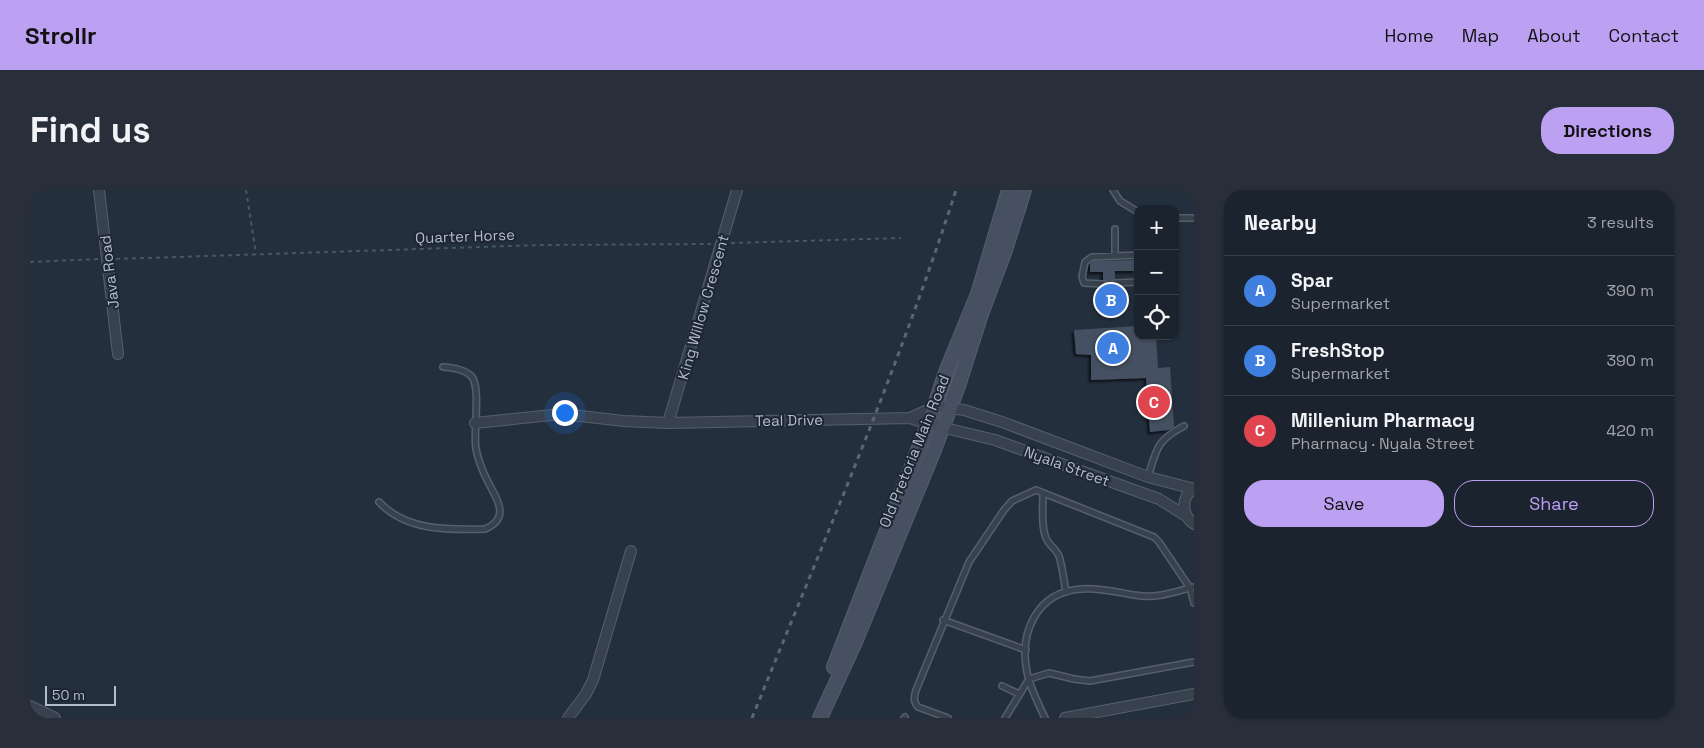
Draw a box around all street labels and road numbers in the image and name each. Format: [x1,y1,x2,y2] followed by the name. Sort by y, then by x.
[415,225,515,247] street label: Quarter Horse
[673,232,733,382] street label: King Willow Crescent
[95,234,123,310] street label: Java Road
[875,372,953,530] street label: Old Pretoria Main Road
[755,410,823,430] street label: Teal Drive
[1022,442,1113,490] street label: Nyala Street

